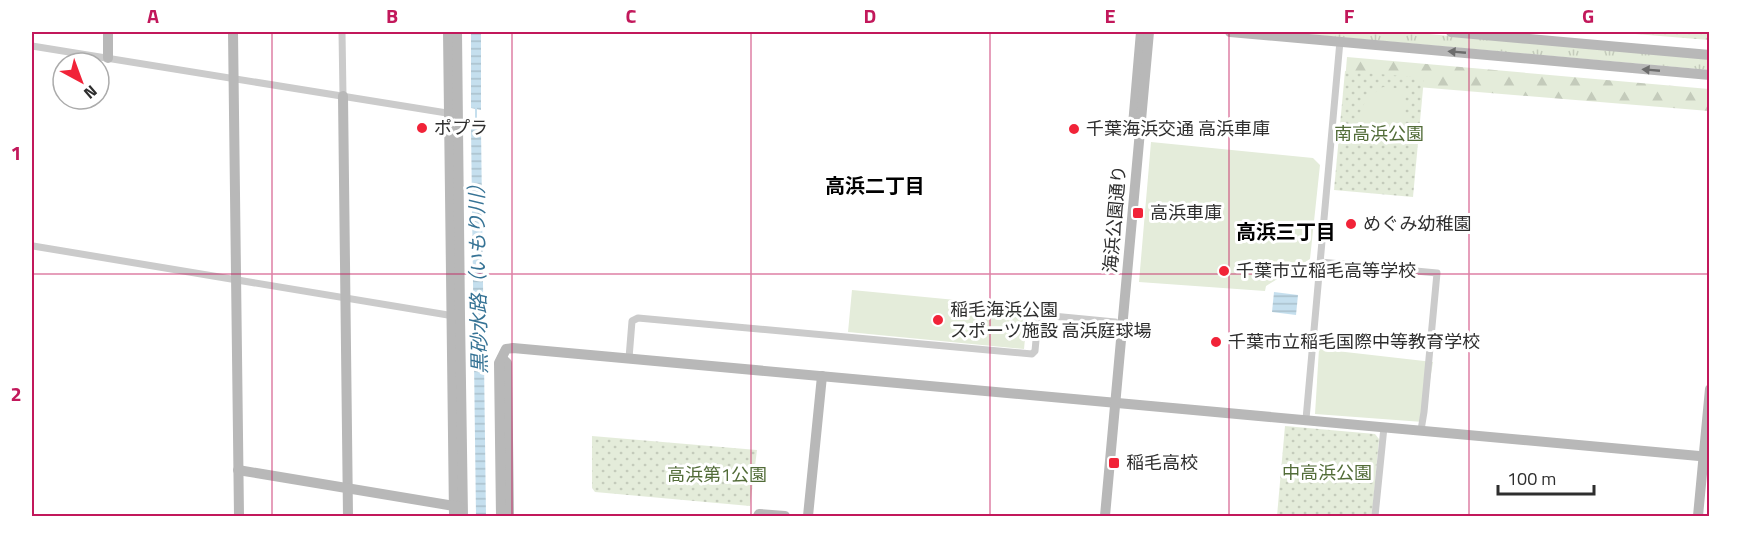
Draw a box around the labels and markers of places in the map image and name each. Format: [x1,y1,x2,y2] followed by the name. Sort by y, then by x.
[434,114,488,141] place label: ポプラ
[1086,115,1270,142] place label: 千葉海浜交通 高浜車庫
[415,121,429,135] marker: ポプラ
[1067,122,1081,136] marker: 千葉海浜交通 高浜車庫
[1150,199,1222,226] place label: 高浜車庫
[1131,206,1145,220] marker: 高浜車庫
[1363,210,1472,237] place label: めぐみ幼稚園
[1344,217,1358,231] marker: めぐみ幼稚園
[1236,257,1416,284] place label: 千葉市立稲毛高等学校
[1217,264,1231,278] marker: 千葉市立稲毛高等学校
[950,296,1152,344] place label: 稲毛海浜公園 スポーツ施設 高浜庭球場
[931,313,945,327] marker: 稲毛海浜公園 スポーツ施設 高浜庭球場
[1228,328,1480,355] place label: 千葉市立稲毛国際中等教育学校
[1209,335,1223,349] marker: 千葉市立稲毛国際中等教育学校
[1126,449,1198,476] place label: 稲毛高校
[1107,456,1121,470] marker: 稲毛高校

